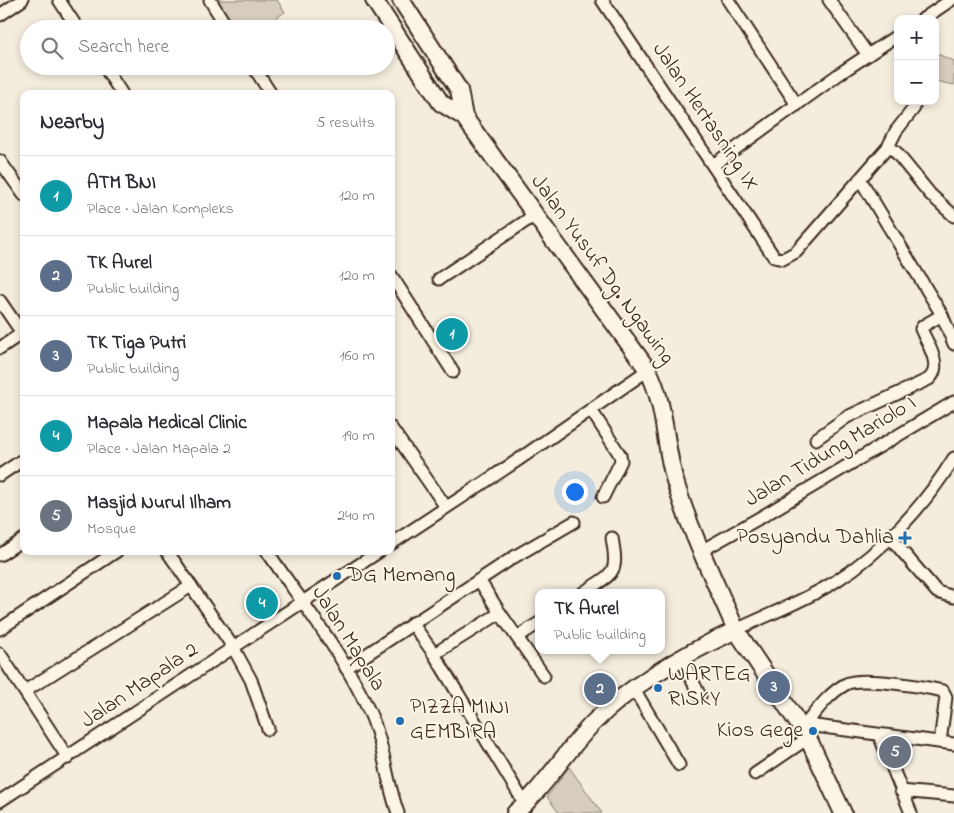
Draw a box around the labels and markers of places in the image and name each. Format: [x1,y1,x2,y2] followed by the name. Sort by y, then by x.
[436,315,468,353] pin: 1
[737,522,894,555] place label: Posyandu Dahlia
[898,531,912,545] marker: Posyandu Dahlia
[346,560,455,593] place label: DG Memang
[331,570,343,582] marker: DG Memang
[246,584,278,622] pin: 4
[668,659,751,716] place label: WARTEG RISKY
[758,668,790,706] pin: 3
[584,670,616,708] pin: 2
[652,682,664,694] marker: WARTEG RISKY
[410,692,509,749] place label: PIZZA MINI GEMBIRA
[394,715,406,727] marker: PIZZA MINI GEMBIRA
[717,715,803,748] place label: Kios Gege
[807,725,819,737] marker: Kios Gege
[879,733,911,771] pin: 5

